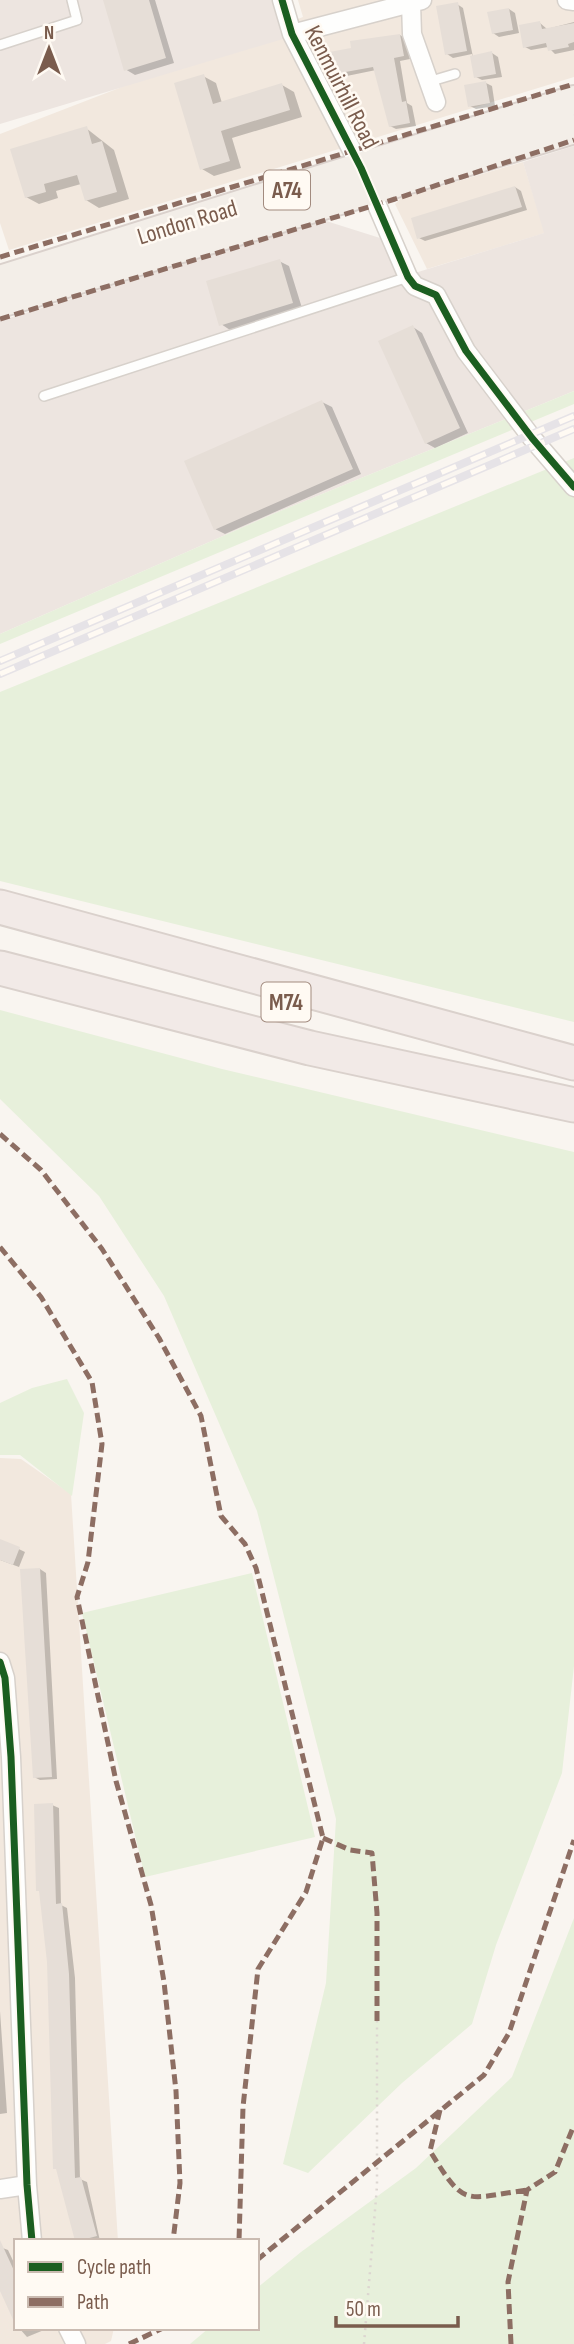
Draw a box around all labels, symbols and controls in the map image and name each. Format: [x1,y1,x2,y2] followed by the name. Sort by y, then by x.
[14,14,84,84] north arrow
[298,21,385,154] street label: Kenmuirhill Road
[44,22,54,45] text: N
[264,170,310,210] road number: A74
[134,194,241,251] street label: London Road
[262,982,310,1021] road number: M74
[14,2239,259,2330] legend
[77,2255,151,2280] text: Cycle path
[336,2284,458,2328] scale bar
[77,2290,109,2315] text: Path
[346,2297,381,2322] text: 50 m

